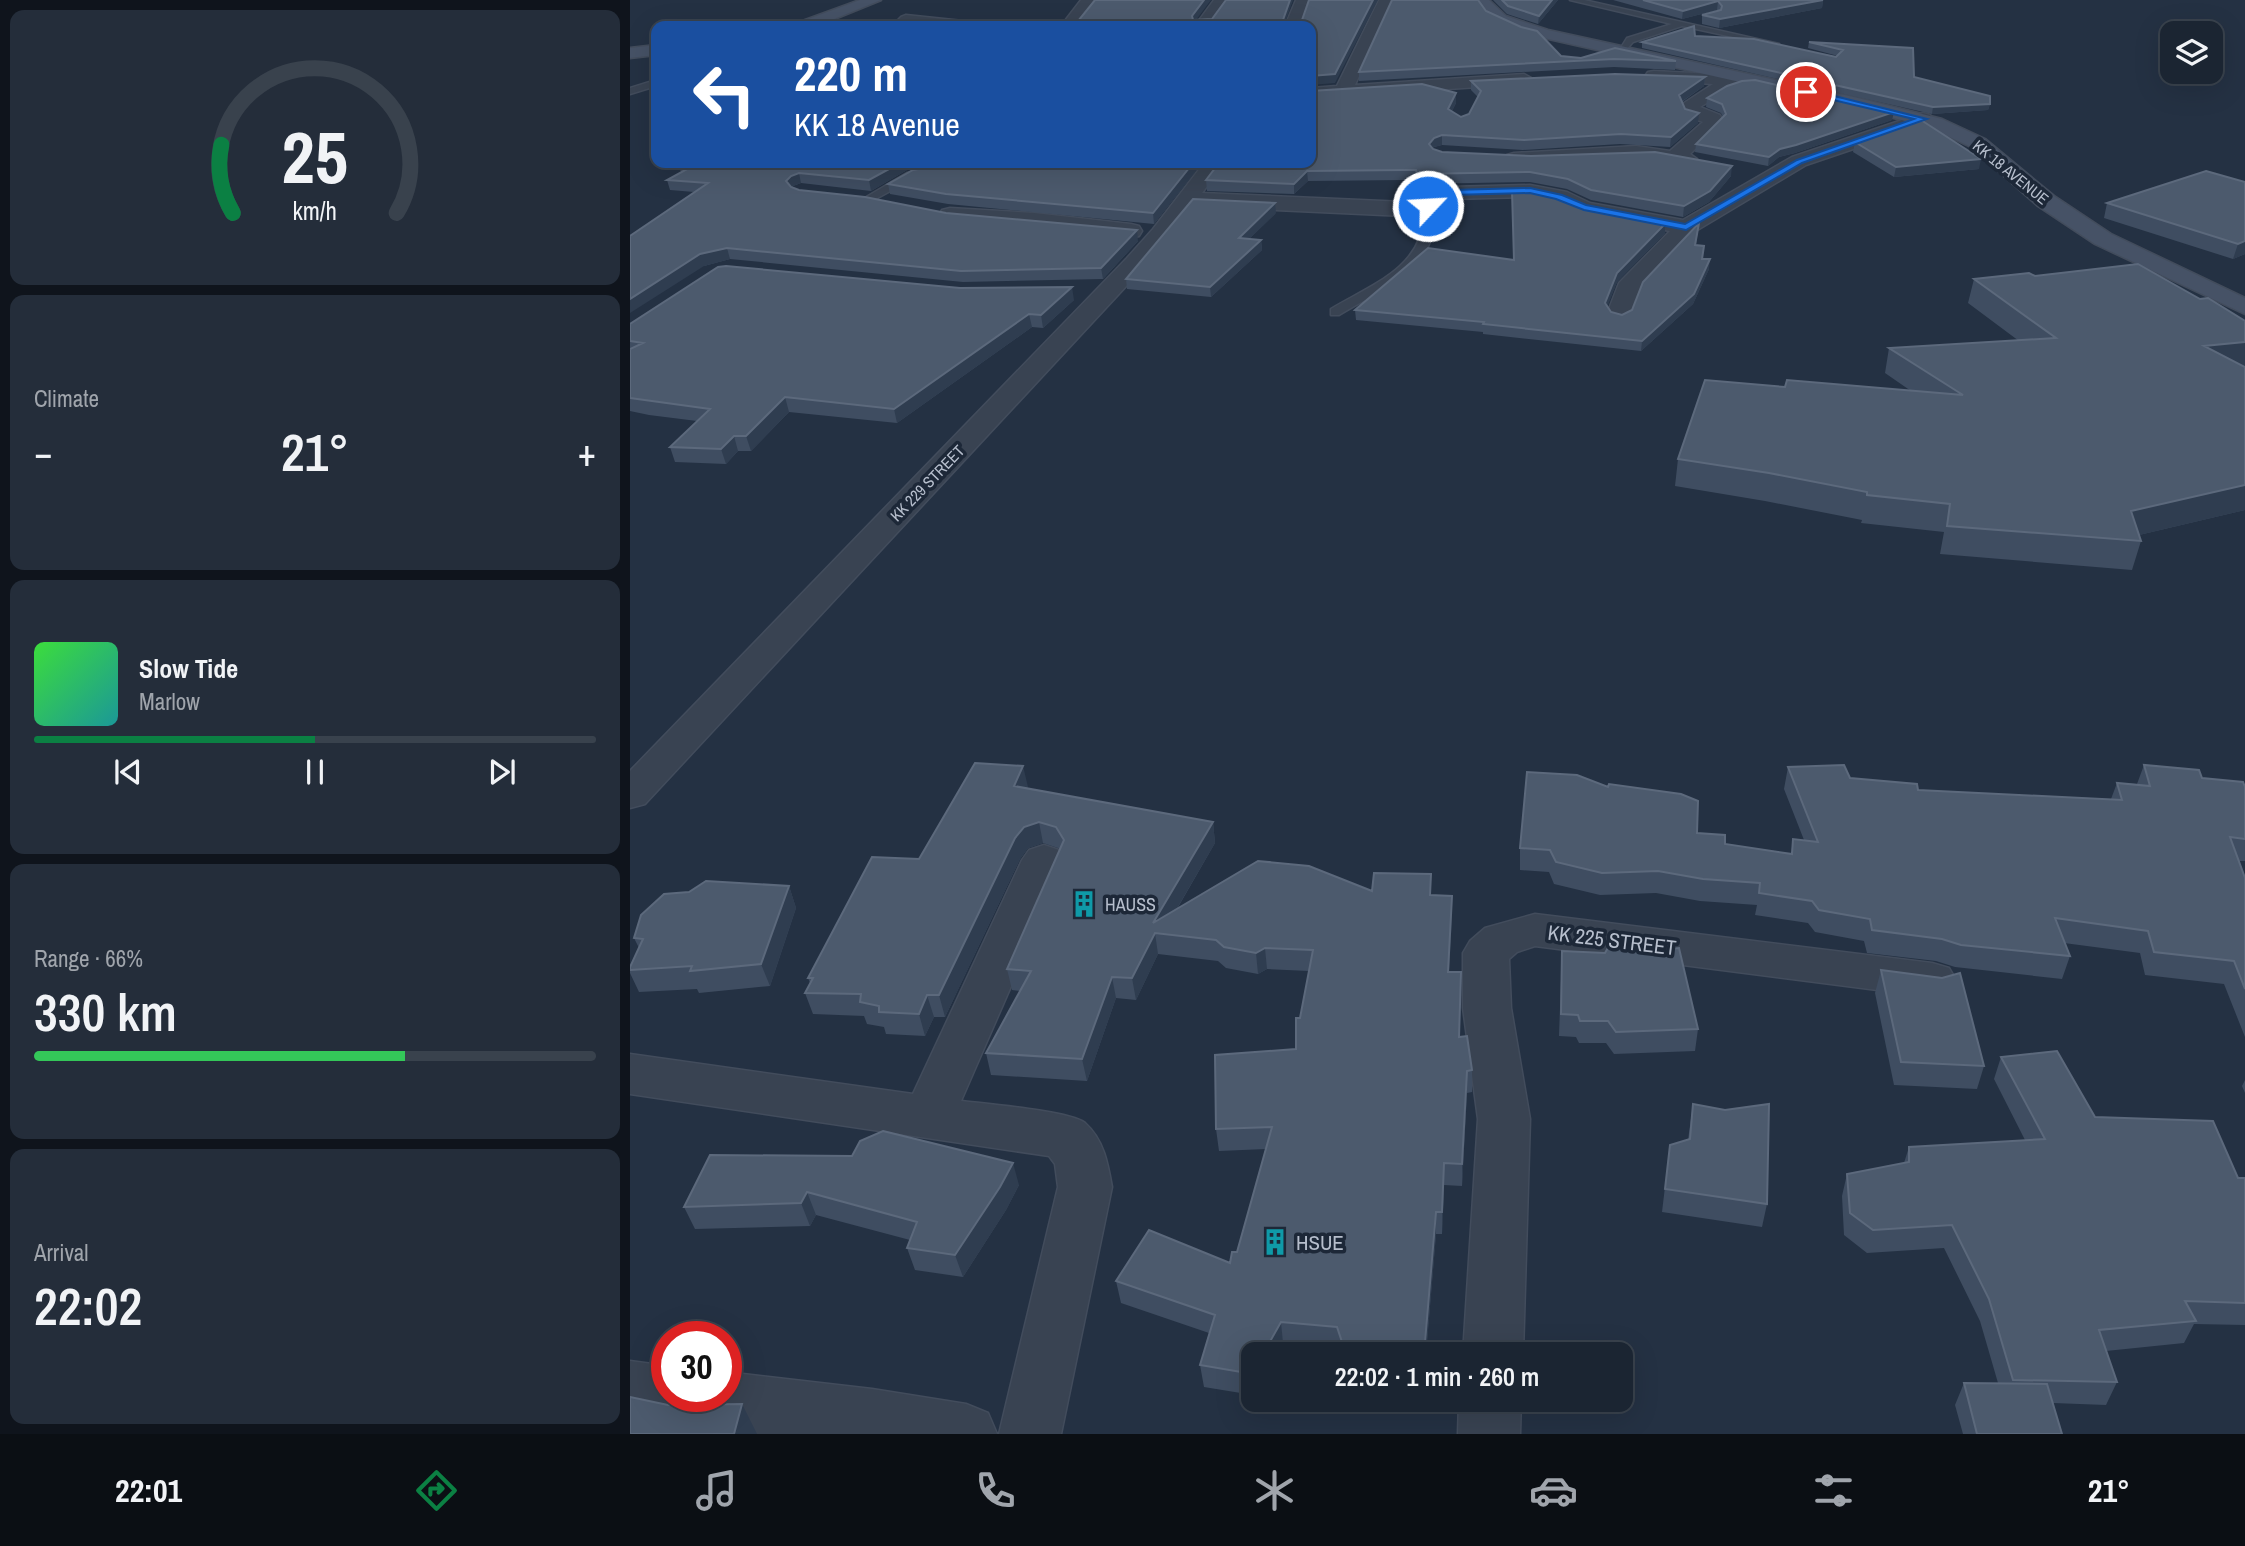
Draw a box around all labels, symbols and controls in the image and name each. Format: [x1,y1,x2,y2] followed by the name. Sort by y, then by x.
[2160,21,2223,84] map controls
[2160,21,2223,84] button: layers
[794,40,908,106] text: 220 m
[679,49,770,140] icon: left
[1776,62,1836,122] pin
[1787,73,1825,111] icon: arrive
[794,103,960,146] text: KK 18 Avenue
[282,109,348,207] text: 25
[1968,135,2054,209] street label: KK 18 AVENUE
[1391,169,1465,243] position arrow
[293,194,337,228] text: km/h
[34,383,99,414] text: Climate
[281,417,349,487] text: 21°
[34,427,52,478] text: −
[578,427,596,478] text: +
[885,440,969,526] street label: KK 229 STREET
[139,651,238,686] text: Slow Tide
[139,686,200,717] text: Marlow
[109,753,147,791] icon: previous
[296,753,334,791] icon: pause
[483,753,521,791] icon: next
[1069,889,1099,919] building icon: HAUSS
[1105,892,1156,917] place label: HAUSS
[1546,918,1678,962] street label: KK 225 STREET
[34,943,143,974] text: Range · 66%
[34,977,177,1047] text: 330 km
[1260,1227,1290,1257] building icon: HSUE
[1296,1228,1344,1257] place label: HSUE
[34,1237,89,1268] text: Arrival
[34,1271,142,1341] text: 22:02
[651,1321,742,1412] speed limit sign: 30
[1335,1359,1539,1394] text: 22:02 · 1 min · 260 m
[412,1466,461,1515] icon: directions
[692,1466,741,1515] icon: music
[971,1466,1020,1515] icon: phone
[1250,1466,1299,1515] icon: climate
[1529,1466,1578,1515] icon: car
[1809,1466,1858,1515] icon: filters
[115,1469,182,1512] text: 22:01
[2088,1469,2130,1512] text: 21°

